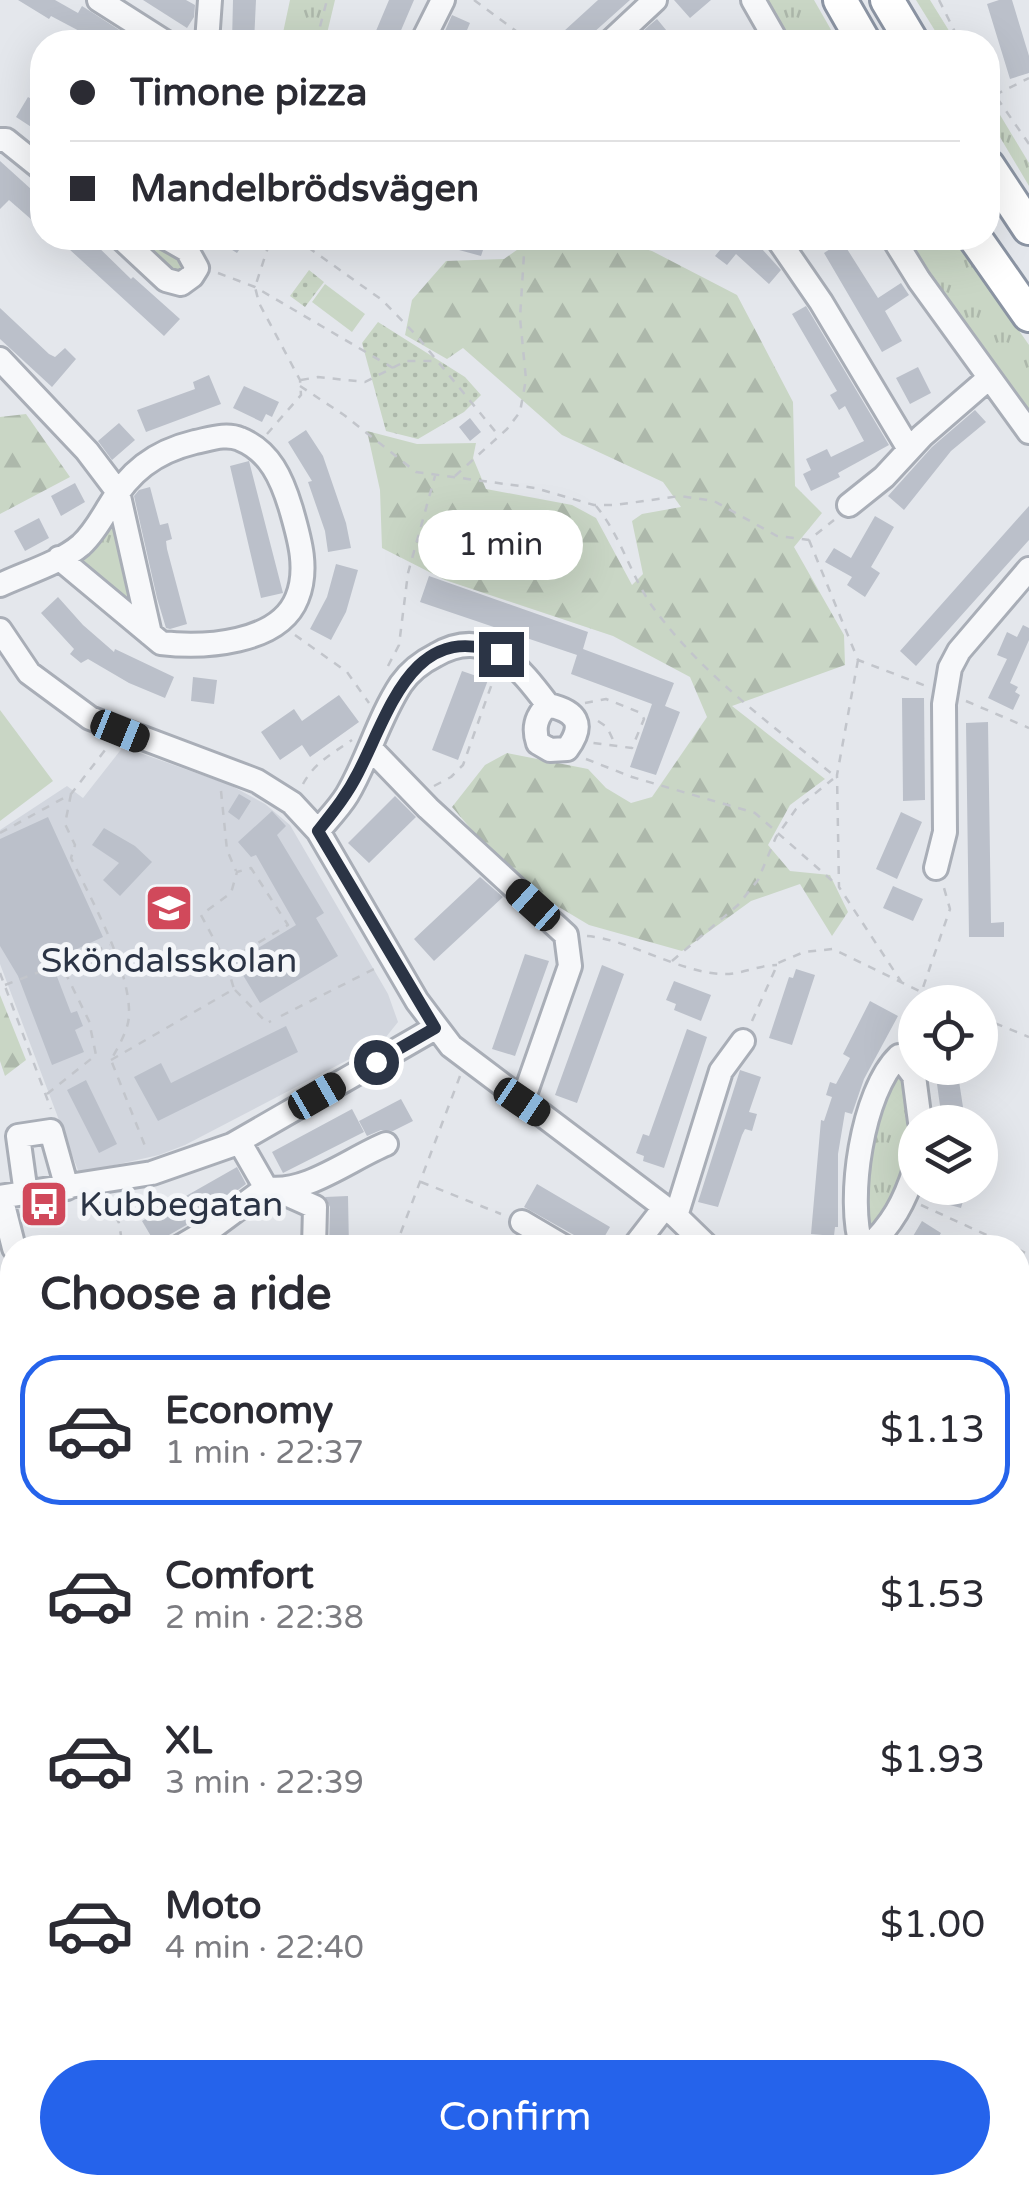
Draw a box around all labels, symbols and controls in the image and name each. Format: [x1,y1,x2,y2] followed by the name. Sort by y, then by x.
[130,70,367,116] text: Timone pizza
[130,166,479,212] text: Mandelbrödsvägen
[418,509,584,579] callout: 1 min
[458,526,543,564] text: 1 min
[479,632,524,677] route end
[87,706,153,756] car
[501,874,565,936] car
[143,882,195,934] school or university icon: Sköndalsskolan
[41,940,297,982] place label: Sköndalsskolan
[898,985,998,1205] map controls
[898,985,998,1085] button: locate
[354,1040,399,1085] route start
[284,1068,350,1124] car
[489,1073,555,1131] car
[898,1105,998,1205] button: layers
[18,1178,70,1230] bus stop icon: Kubbegatan
[79,1184,283,1226] place label: Kubbegatan
[40,1268,331,1322] text: Choose a ride
[45,1385,135,1475] icon: car
[165,1388,333,1434] text: Economy
[880,1407,985,1453] text: $1.13
[165,1434,364,1472] text: 1 min · 22:37
[45,1550,135,1640] icon: car
[165,1553,314,1599] text: Comfort
[880,1572,985,1618] text: $1.53
[165,1599,364,1637] text: 2 min · 22:38
[45,1715,135,1805] icon: car
[165,1718,212,1764] text: XL
[880,1737,985,1783] text: $1.93
[165,1764,364,1802] text: 3 min · 22:39
[45,1880,135,1970] icon: car
[165,1883,261,1929] text: Moto
[880,1902,985,1948] text: $1.00
[165,1929,364,1967] text: 4 min · 22:40
[40,2060,990,2175] button: Confirm

